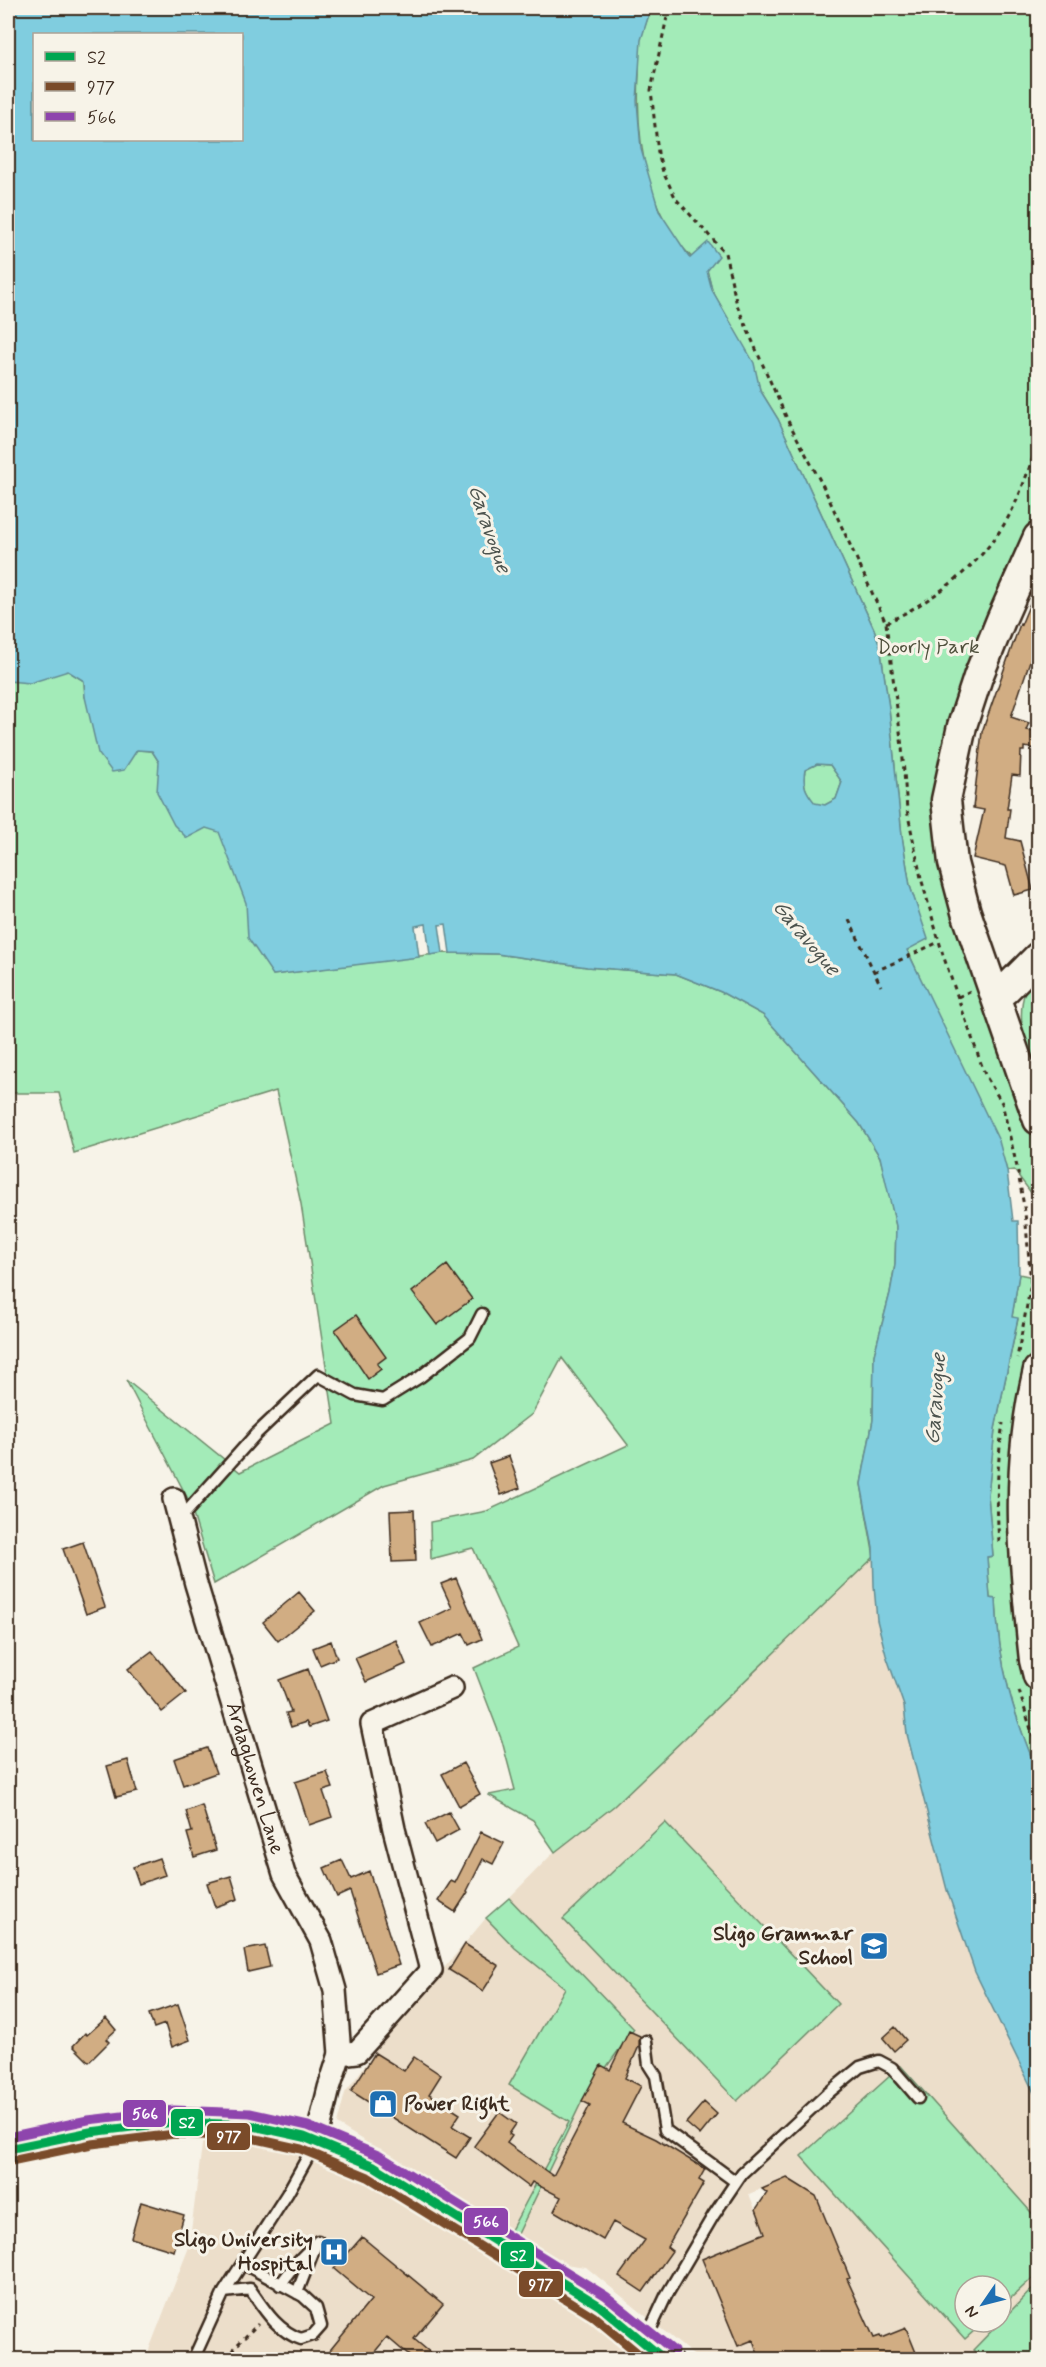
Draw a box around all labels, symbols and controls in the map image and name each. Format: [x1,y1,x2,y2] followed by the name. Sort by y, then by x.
[33,33,243,141] legend
[87,46,106,70] text: S2
[87,76,115,100] text: 977
[87,106,116,130] text: 566
[460,481,517,578] water label: Garavogue
[876,633,980,661] park label: Doorly Park
[765,894,847,983] water label: Garavogue
[919,1351,954,1446] water label: Garavogue
[219,1699,291,1858] street label: Ardaghowen Lane
[713,1920,854,1972] place label: Sligo Grammar School
[858,1930,890,1962] school or university icon: Sligo Grammar School
[367,2088,399,2120] shop icon: Power Right
[404,2090,510,2120] place label: Power Right
[122,2099,167,2128] line badge: 566
[132,2104,158,2125] text: 566
[170,2108,204,2137] line badge: S2
[179,2113,196,2134] text: S2
[206,2122,251,2151] line badge: 977
[217,2127,241,2148] text: 977
[463,2207,509,2236] line badge: 566
[473,2212,499,2233] text: 566
[174,2226,313,2278] place label: Sligo University Hospital
[318,2236,350,2268] hospital icon: Sligo University Hospital
[500,2241,535,2269] line badge: S2
[510,2246,527,2267] text: S2
[518,2270,564,2298] line badge: 977
[953,2274,1013,2334] north arrow
[529,2275,553,2296] text: 977
[960,2301,984,2322] text: N

